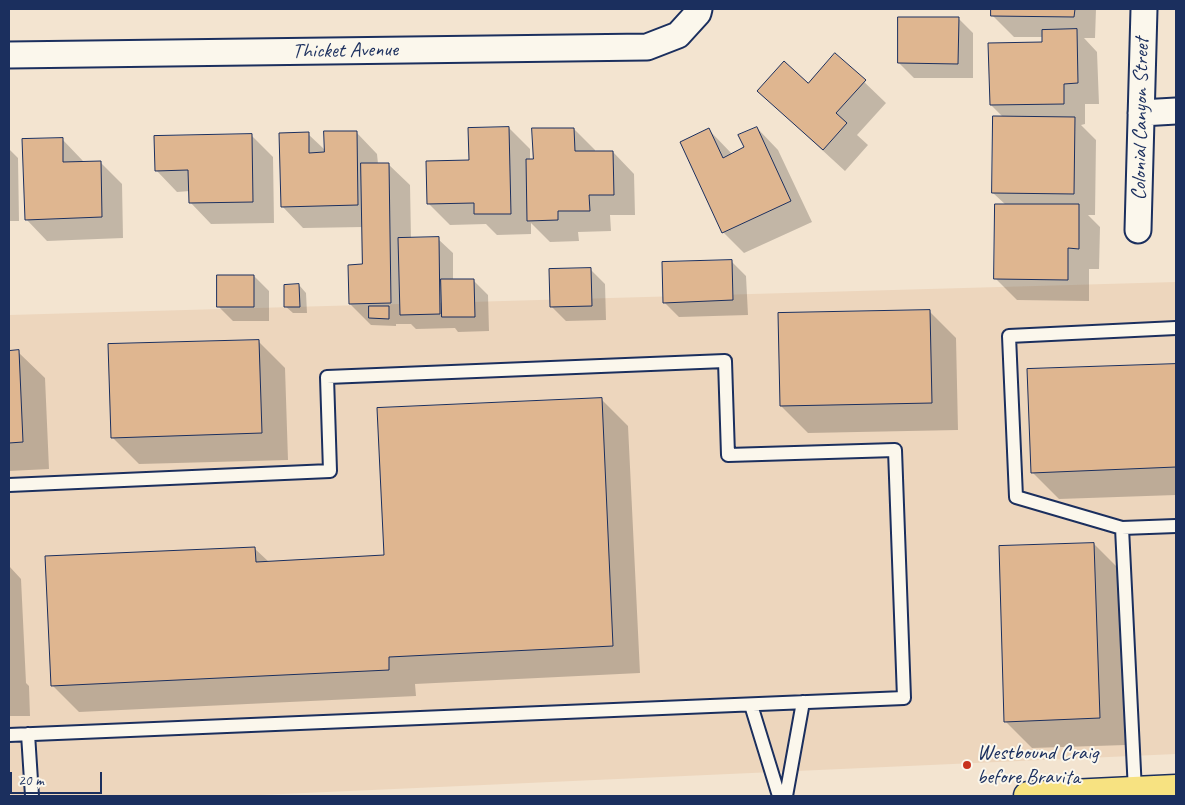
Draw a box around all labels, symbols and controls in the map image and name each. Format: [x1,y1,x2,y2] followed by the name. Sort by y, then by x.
[292,37,398,65] street label: Thicket Avenue
[1127,37,1155,201] street label: Colonial Canyon Street
[977,740,1098,790] place label: Westbound Craig before Bravita
[961,759,973,771] marker: Westbound Craig before Bravita
[12,762,105,794] scale bar
[18,771,44,790] text: 20 m

